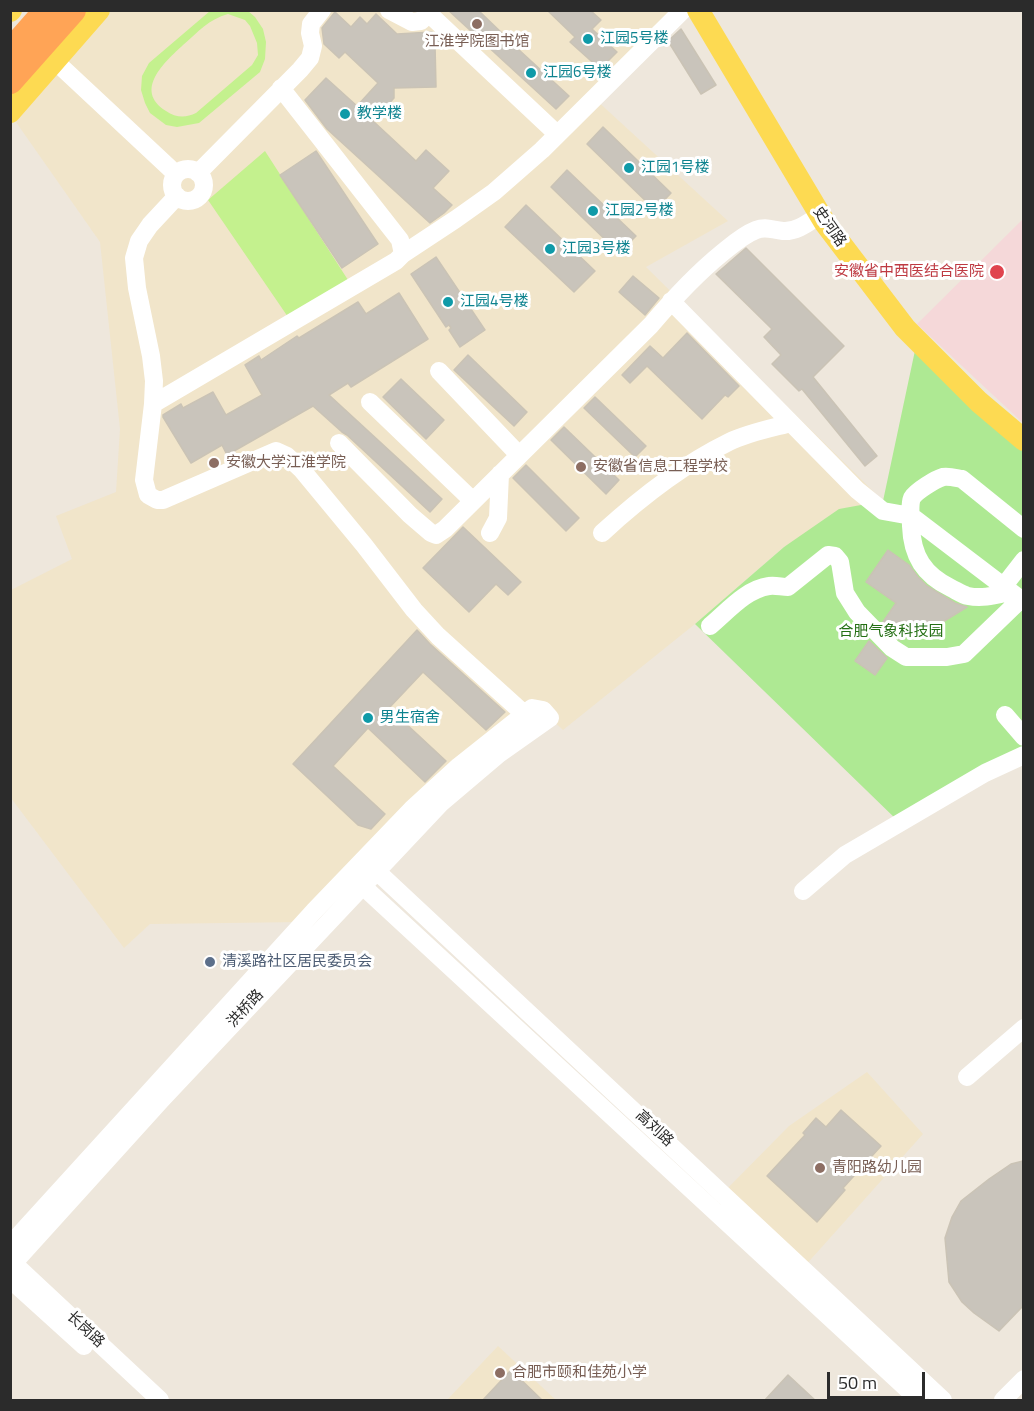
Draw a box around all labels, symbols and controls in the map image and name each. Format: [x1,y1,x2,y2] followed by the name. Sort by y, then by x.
[470,17,484,31] marker: 江淮学院图书馆
[600,30,668,48] place label: 江园5号楼
[581,32,595,46] marker: 江园5号楼
[425,33,529,51] place label: 江淮学院图书馆
[543,64,611,82] place label: 江园6号楼
[524,66,538,80] marker: 江园6号楼
[357,105,402,123] place label: 教学楼
[338,107,352,121] marker: 教学楼
[641,159,709,177] place label: 江园1号楼
[622,161,636,175] marker: 江园1号楼
[605,202,673,220] place label: 江园2号楼
[809,203,849,251] street label: 史河路
[586,204,600,218] marker: 江园2号楼
[562,240,630,258] place label: 江园3号楼
[543,242,557,256] marker: 江园3号楼
[834,263,984,281] place label: 安徽省中西医结合医院
[988,263,1006,281] marker: 安徽省中西医结合医院
[460,293,528,311] place label: 江园4号楼
[441,295,455,309] marker: 江园4号楼
[226,454,346,472] place label: 安徽大学江淮学院
[207,456,221,470] marker: 安徽大学江淮学院
[593,458,728,476] place label: 安徽省信息工程学校
[574,460,588,474] marker: 安徽省信息工程学校
[839,623,943,641] park label: 合肥气象科技园
[380,709,440,727] place label: 男生宿舍
[361,711,375,725] marker: 男生宿舍
[222,953,372,971] place label: 清溪路社区居民委员会
[203,955,217,969] marker: 清溪路社区居民委员会
[224,986,268,1032] street label: 洪桥路
[631,1107,677,1151] street label: 高刘路
[832,1159,922,1177] place label: 青阳路幼儿园
[813,1161,827,1175] marker: 青阳路幼儿园
[62,1308,108,1352] street label: 长岗路
[830,1360,928,1398] scale bar
[512,1364,647,1382] place label: 合肥市颐和佳苑小学
[493,1366,507,1380] marker: 合肥市颐和佳苑小学
[838,1369,877,1396] text: 50 m

